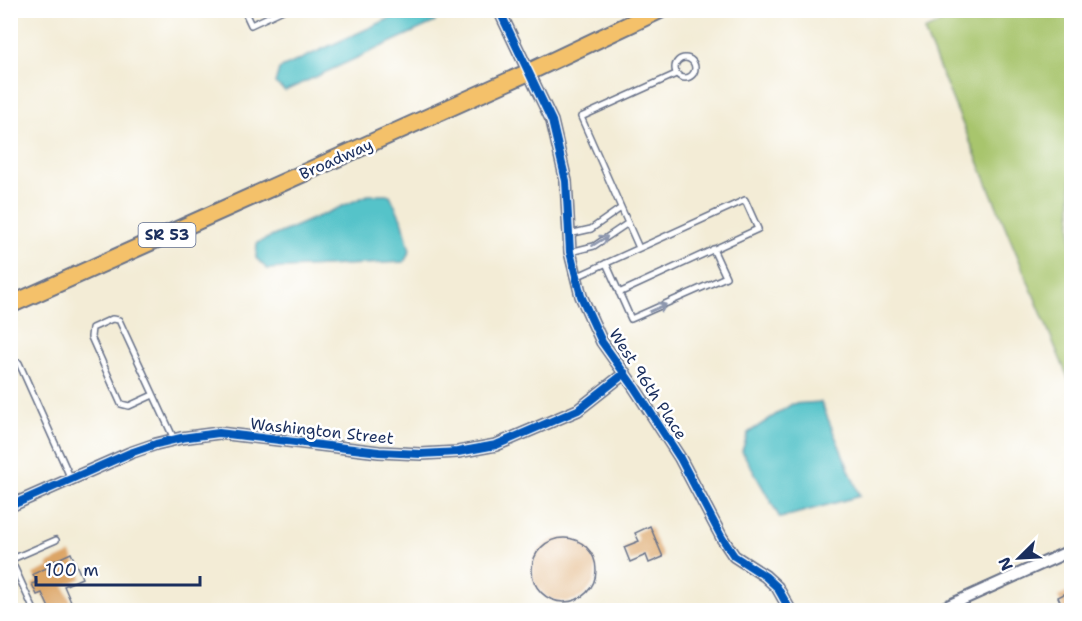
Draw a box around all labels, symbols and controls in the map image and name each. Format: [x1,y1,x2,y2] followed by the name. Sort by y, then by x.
[296,134,376,184] street label: Broadway
[138,223,195,247] road number: SR 53
[592,235,609,248] one-way arrow
[648,301,666,313] one-way arrow
[604,324,692,444] street label: West 96th Place
[249,413,395,449] street label: Washington Street
[989,528,1049,588] north arrow
[36,549,200,587] scale bar
[994,554,1018,574] text: N
[45,558,99,582] text: 100 m

